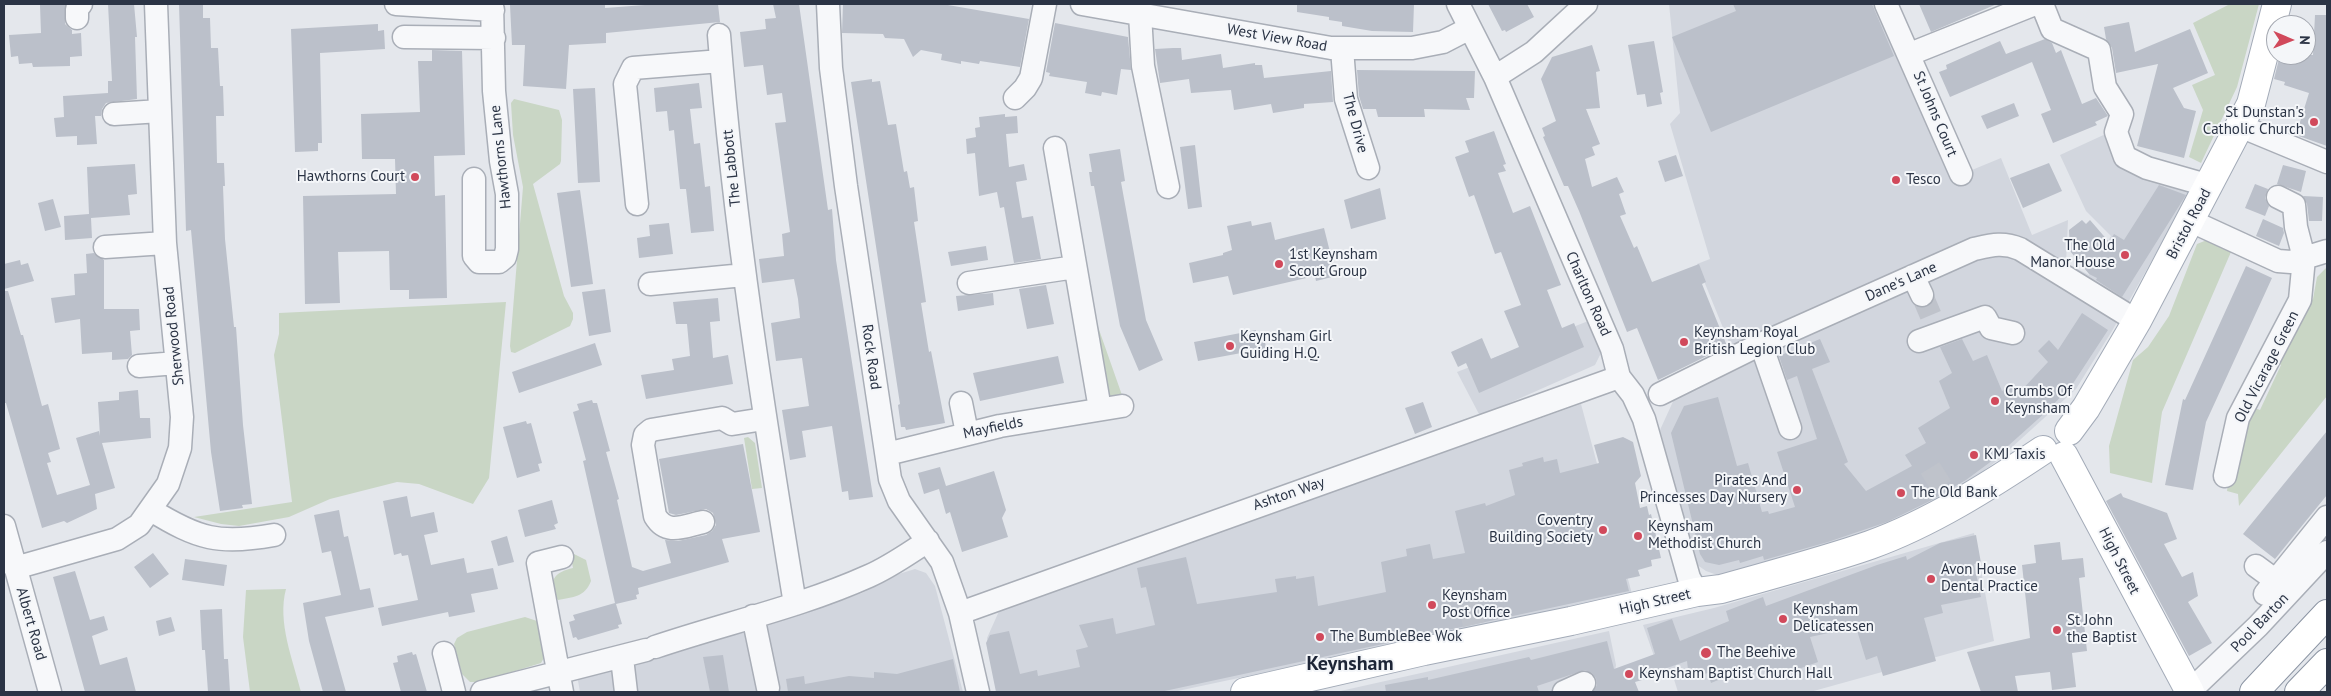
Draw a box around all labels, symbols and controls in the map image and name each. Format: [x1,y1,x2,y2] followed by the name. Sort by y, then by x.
[2266,15,2316,65] north arrow
[1225,20,1329,56] street label: West View Road
[2296,35,2314,45] text: N
[1909,69,1961,159] street label: St Johns Court
[1338,91,1372,155] street label: The Drive
[487,104,515,210] street label: Hawthorns Lane
[2203,104,2304,139] place label: St Dunstan's Catholic Church
[2308,116,2320,128] marker: St Dunstan's Catholic Church
[719,129,745,207] street label: The Labbott
[297,168,405,186] place label: Hawthorns Court
[409,171,421,183] marker: Hawthorns Court
[1906,171,1941,189] place label: Tesco
[1890,174,1902,186] marker: Tesco
[2163,186,2215,262] street label: Bristol Road
[2030,237,2115,272] place label: The Old Manor House
[1289,246,1378,281] place label: 1st Keynsham Scout Group
[1561,249,1615,339] street label: Charlton Road
[2119,249,2131,261] marker: The Old Manor House
[1273,258,1285,270] marker: 1st Keynsham Scout Group
[1862,258,1940,306] street label: Dane's Lane
[160,286,188,386] street label: Sherwood Road
[2231,308,2303,426] street label: Old Vicarage Green
[857,323,885,391] street label: Rock Road
[1694,324,1815,359] place label: Keynsham Royal British Legion Club
[1240,328,1332,363] place label: Keynsham Girl Guiding H.Q.
[1678,336,1690,348] marker: Keynsham Royal British Legion Club
[1224,340,1236,352] marker: Keynsham Girl Guiding H.Q.
[2005,383,2072,418] place label: Crumbs Of Keynsham
[1989,395,2001,407] marker: Crumbs Of Keynsham
[961,413,1025,443] street label: Mayfields
[1984,446,2046,464] place label: KMJ Taxis
[1968,449,1980,461] marker: KMJ Taxis
[1640,472,1787,507] place label: Pirates And Princesses Day Nursery
[1251,473,1327,515] street label: Ashton Way
[1791,484,1803,496] marker: Pirates And Princesses Day Nursery
[1911,484,1997,502] place label: The Old Bank
[1895,487,1907,499] marker: The Old Bank
[1489,512,1593,547] place label: Coventry Building Society
[1648,518,1761,553] place label: Keynsham Methodist Church
[1597,524,1609,536] marker: Coventry Building Society
[2094,525,2144,597] street label: High Street
[1632,530,1644,542] marker: Keynsham Methodist Church
[1941,561,2038,596] place label: Avon House Dental Practice
[1925,573,1937,585] marker: Avon House Dental Practice
[12,585,50,663] street label: Albert Road
[1618,585,1692,619] street label: High Street
[1442,587,1510,622] place label: Keynsham Post Office
[2227,590,2293,656] street label: Pool Barton
[1426,599,1438,611] marker: Keynsham Post Office
[1793,601,1874,636] place label: Keynsham Delicatessen
[2067,612,2137,647] place label: St John the Baptist
[1777,613,1789,625] marker: Keynsham Delicatessen
[2051,624,2063,636] marker: St John the Baptist
[1330,628,1462,646] place label: The BumbleBee Wok
[1314,631,1326,643] marker: The BumbleBee Wok
[1717,644,1796,662] place label: The Beehive
[1699,646,1713,660] marker: The Beehive
[1306,652,1394,676] district label: Keynsham
[1639,665,1832,683] place label: Keynsham Baptist Church Hall
[1623,668,1635,680] marker: Keynsham Baptist Church Hall

